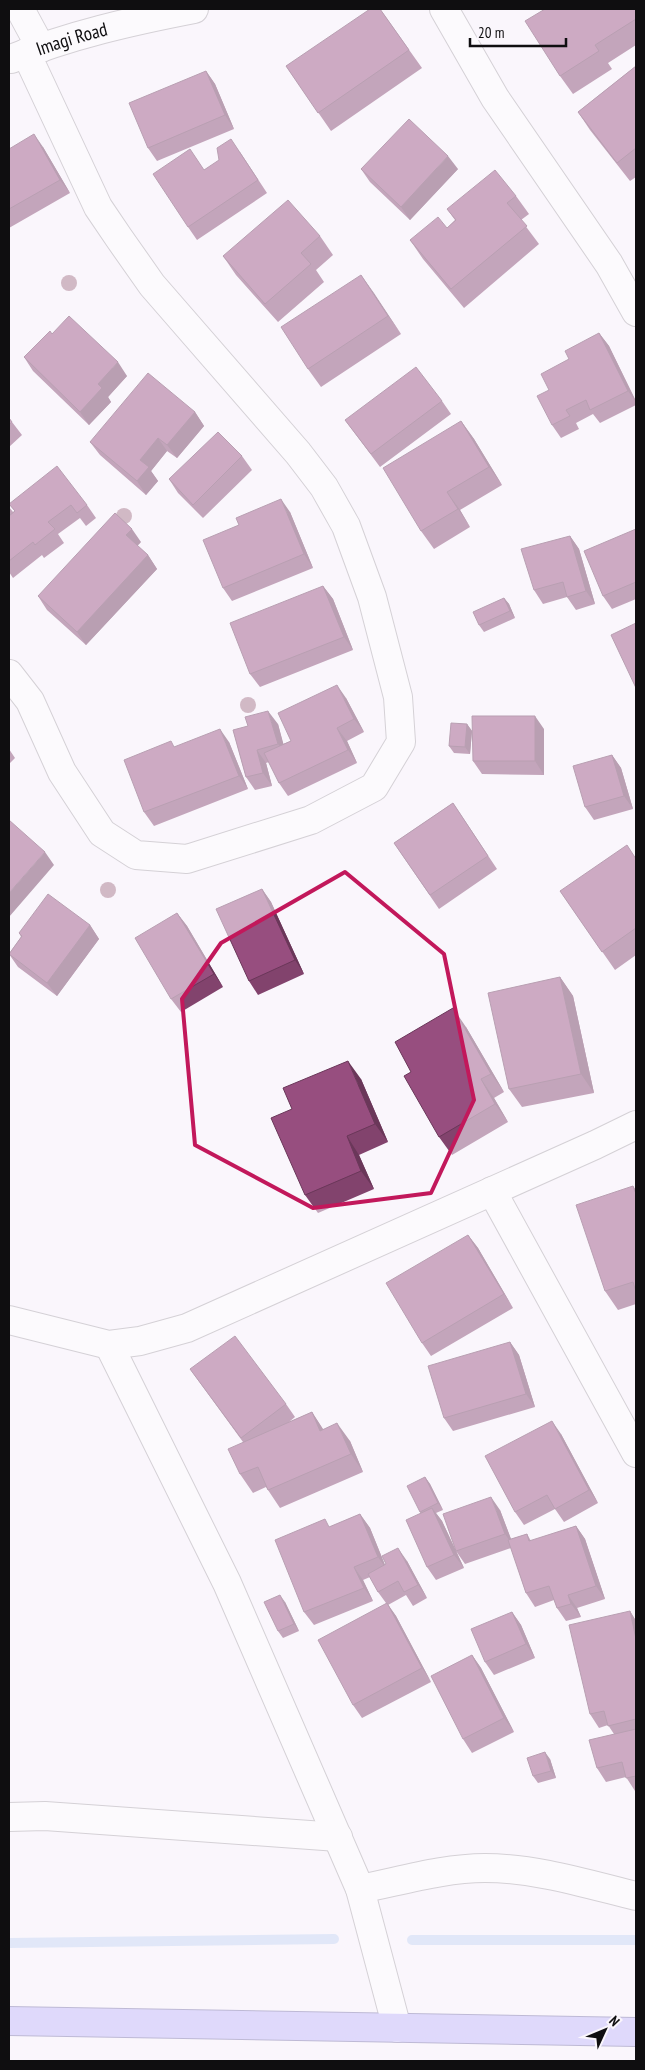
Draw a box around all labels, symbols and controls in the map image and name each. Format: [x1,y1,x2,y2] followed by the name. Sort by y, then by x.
[470,15,566,47] scale bar
[33,17,110,61] street label: Imagi Road
[478,23,504,42] text: 20 m
[580,2005,630,2055] north arrow
[605,2012,623,2030] text: N

